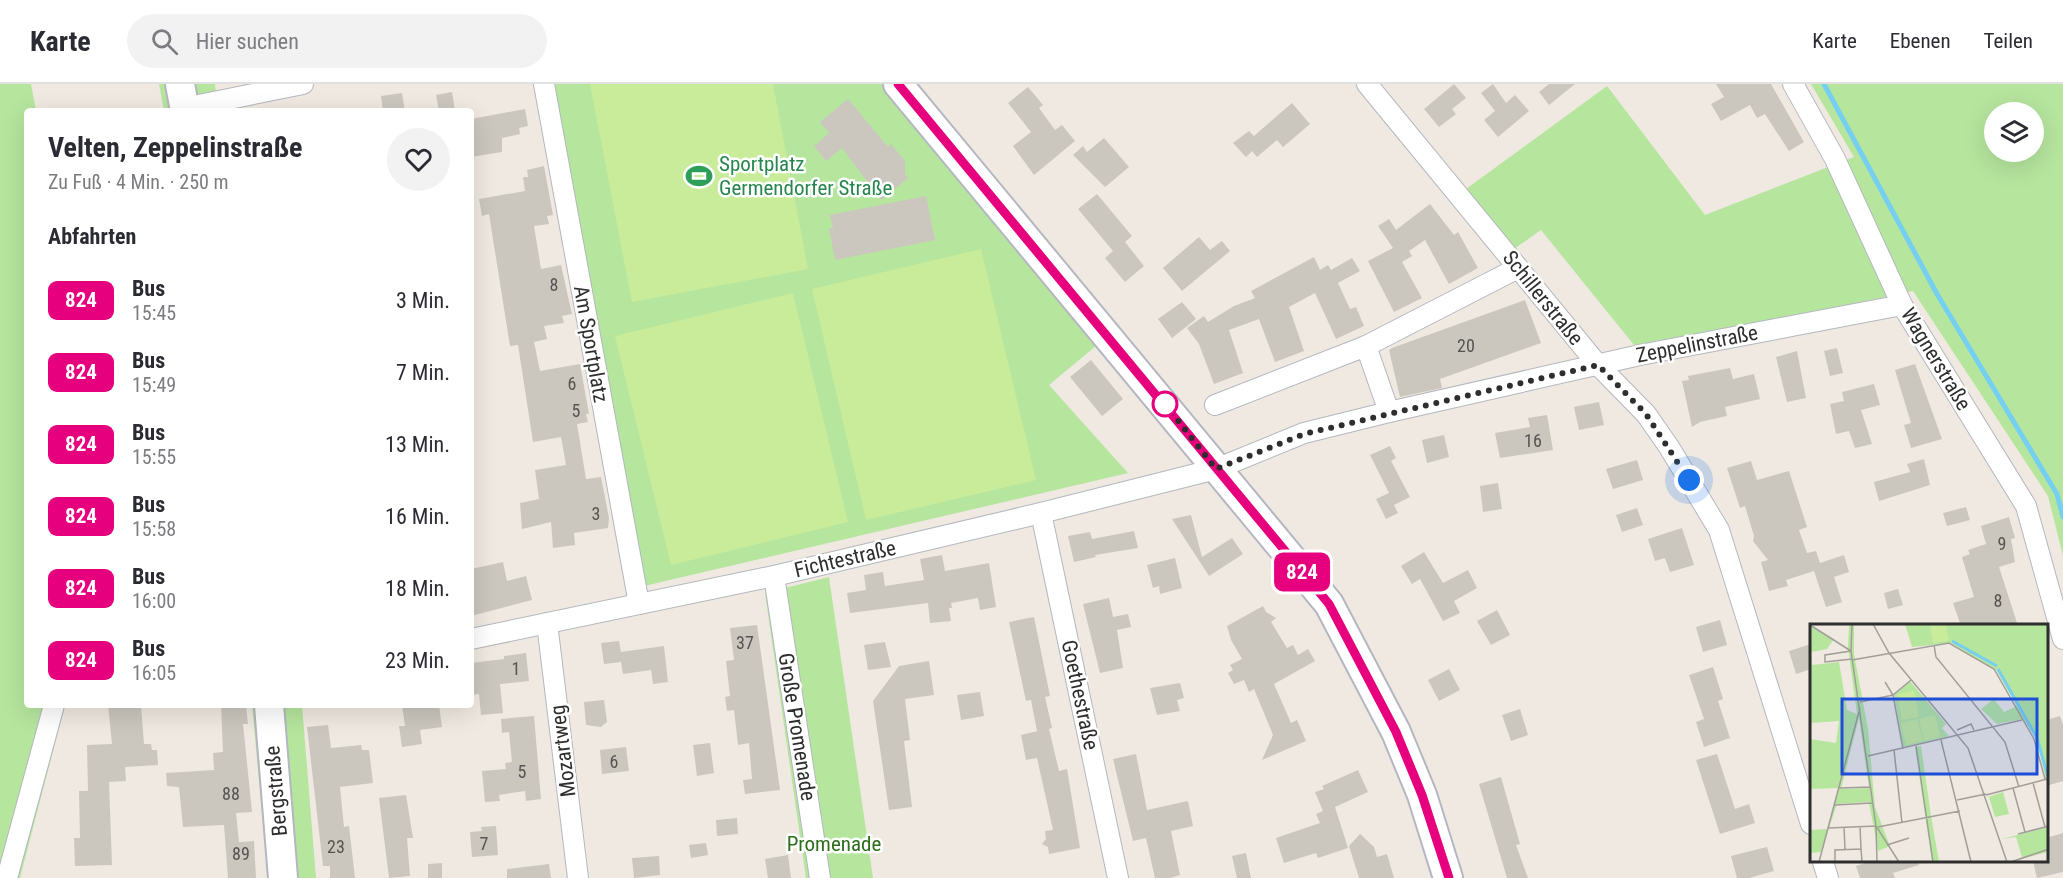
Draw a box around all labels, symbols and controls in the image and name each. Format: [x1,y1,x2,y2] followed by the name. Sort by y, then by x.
[127,14,547,68] search box
[30,25,91,58] text: Karte
[148,25,181,58] icon: search
[196,29,299,54] text: Hier suchen
[1812,29,1857,53] text: Karte
[1890,29,1951,53] text: Ebenen
[1984,29,2033,53] text: Teilen
[1984,102,2044,162] map controls
[1984,102,2044,162] button: layers
[387,128,450,191] button: heart
[48,131,302,164] text: Velten, Zeppelinstraße
[719,152,893,200] place label: Sportplatz Germendorfer Straße
[684,161,714,191] sports icon: Sportplatz Germendorfer Straße
[48,170,229,194] text: Zu Fuß · 4 Min. · 250 m
[48,224,136,249] text: Abfahrten
[1498,246,1588,350] street label: Schillerstraße
[550,274,558,295] house number: 8
[132,276,165,301] text: Bus
[569,284,613,404] street label: Am Sportplatz
[65,288,97,312] text: 824
[396,288,450,313] text: 3 Min.
[132,301,176,325] text: 15:45
[1896,303,1976,415] street label: Wagnerstraße
[1634,320,1760,368] street label: Zeppelinstraße
[1457,335,1475,356] house number: 20
[132,348,165,373] text: Bus
[65,360,97,384] text: 824
[396,360,450,385] text: 7 Min.
[132,373,176,397] text: 15:49
[568,373,576,394] house number: 6
[1152,391,1178,417] unlabelled marker
[572,400,581,421] house number: 5
[132,420,165,445] text: Bus
[1524,430,1542,451] house number: 16
[65,432,97,456] text: 824
[385,432,450,457] text: 13 Min.
[132,445,176,469] text: 15:55
[1674,465,1704,495] your location
[132,492,165,517] text: Bus
[592,503,600,524] house number: 3
[65,504,97,528] text: 824
[385,504,450,529] text: 16 Min.
[132,517,176,541] text: 15:58
[1998,533,2006,554] house number: 9
[792,536,898,582] street label: Fichtestraße
[1268,552,1336,592] line badge: 824
[1286,560,1318,584] text: 824
[132,564,165,589] text: Bus
[65,576,97,600] text: 824
[385,576,450,601] text: 18 Min.
[132,589,176,613] text: 16:00
[1994,590,2002,611] house number: 8
[1810,624,2048,863] inset map
[736,632,754,653] house number: 37
[132,636,165,661] text: Bus
[1057,638,1103,752] street label: Goethestraße
[65,648,97,672] text: 824
[385,648,450,673] text: 23 Min.
[773,651,821,803] street label: Große Promenade
[512,658,520,679] house number: 1
[132,661,176,685] text: 16:05
[545,704,581,798] street label: Mozartweg
[260,745,292,837] street label: Bergstraße
[610,751,618,772] house number: 6
[518,761,527,782] house number: 5
[222,783,240,804] house number: 88
[787,832,881,856] park label: Promenade
[480,833,489,854] house number: 7
[327,836,345,857] house number: 23
[232,843,250,864] house number: 89

